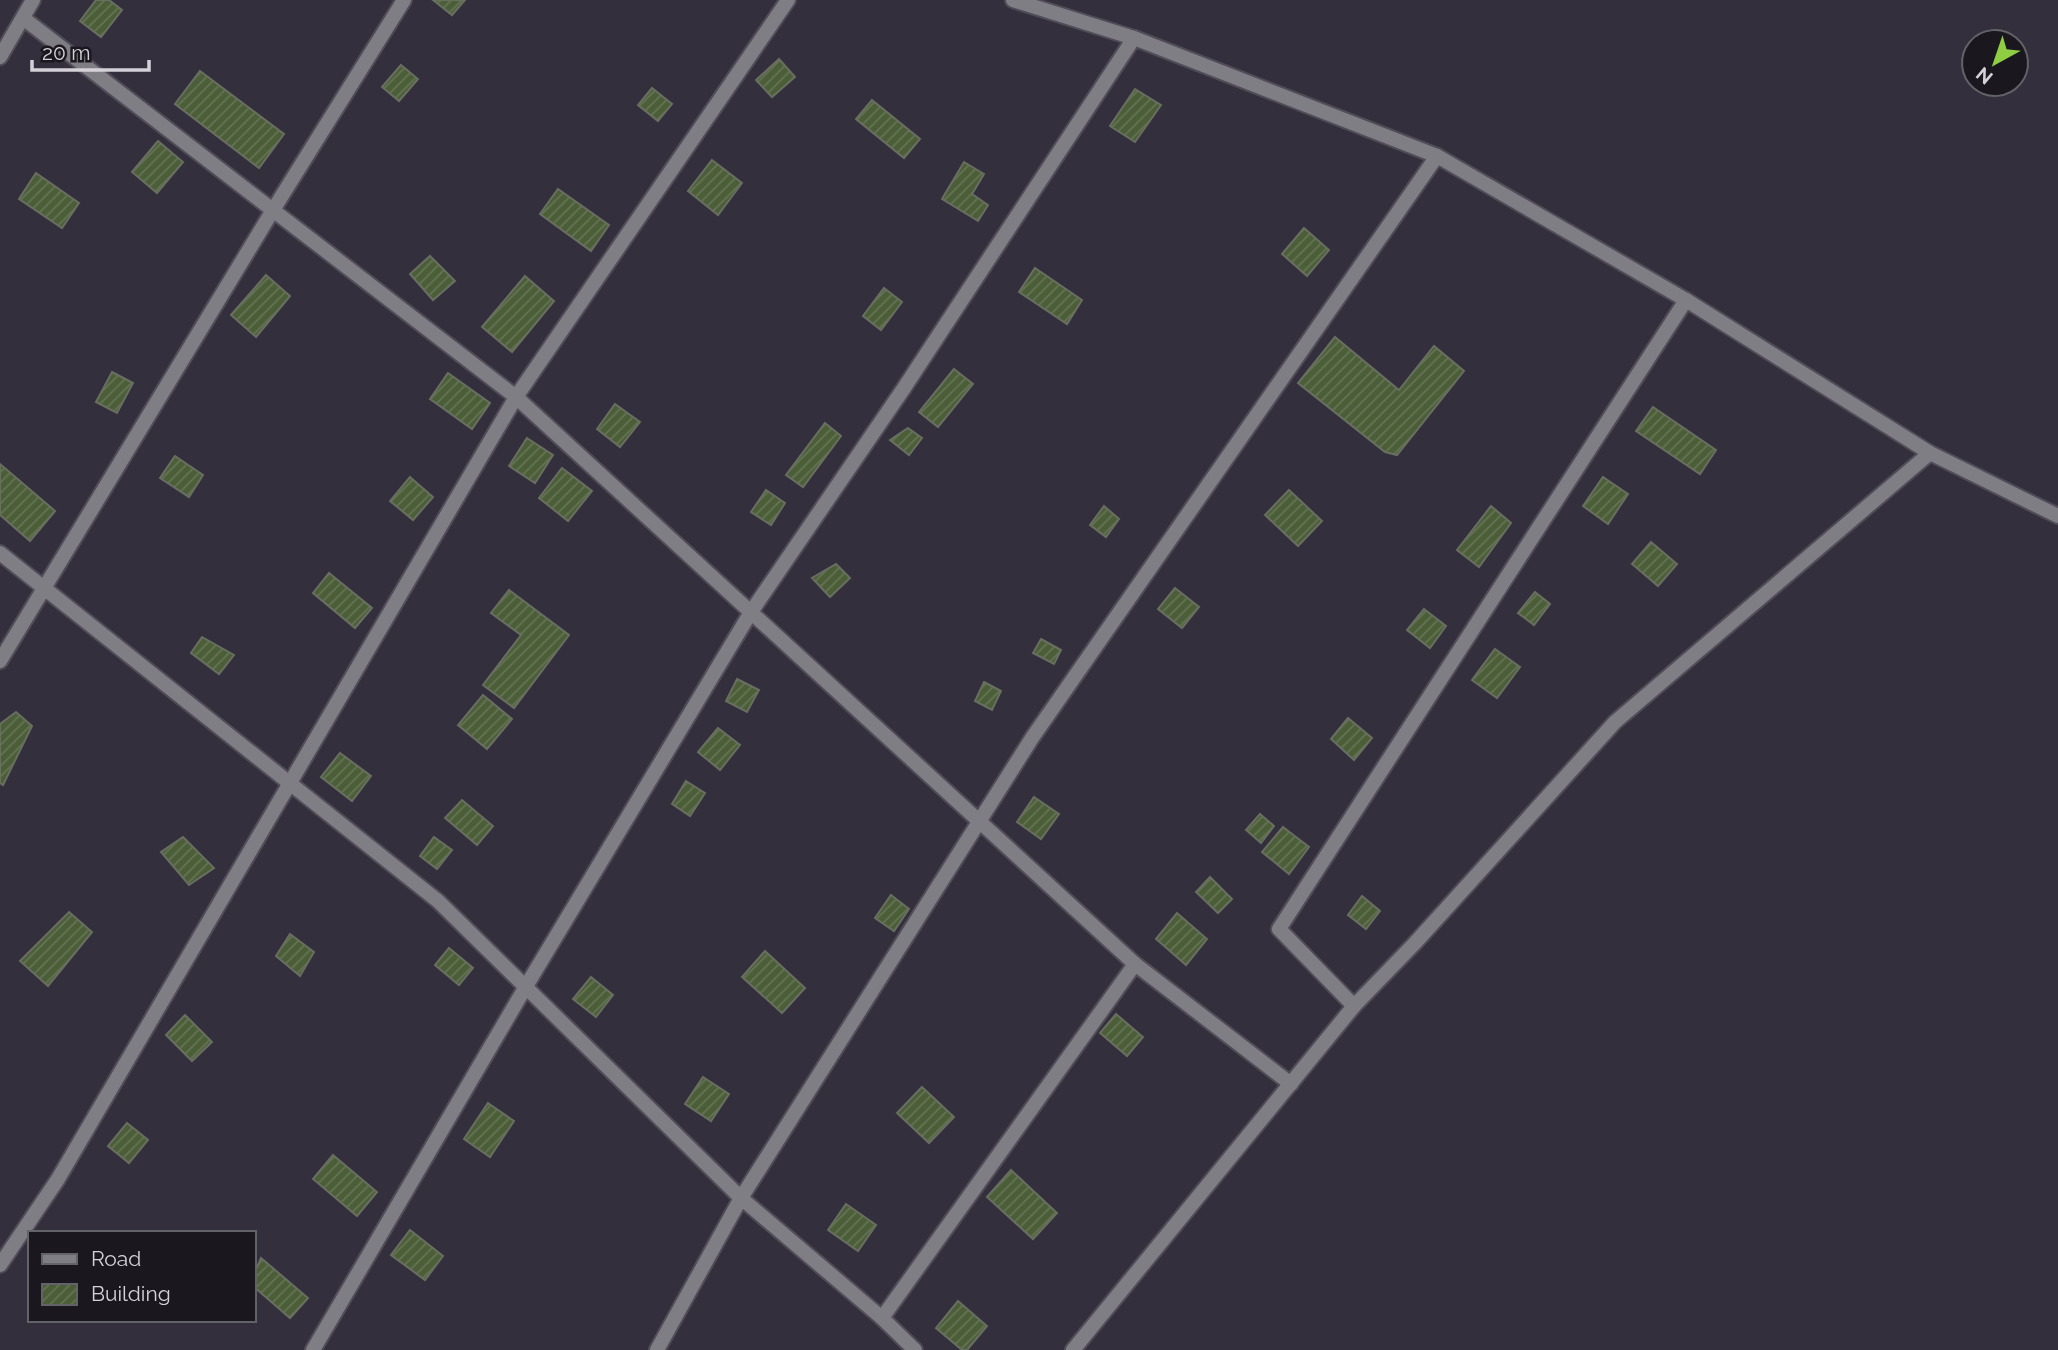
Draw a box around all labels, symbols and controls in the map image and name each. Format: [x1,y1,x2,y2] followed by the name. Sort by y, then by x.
[32,28,149,72] scale bar
[1960,28,2030,98] north arrow
[42,40,90,65] text: 20 m
[1971,63,1997,89] text: N
[28,1231,256,1322] legend
[91,1246,141,1271] text: Road
[91,1281,171,1306] text: Building

